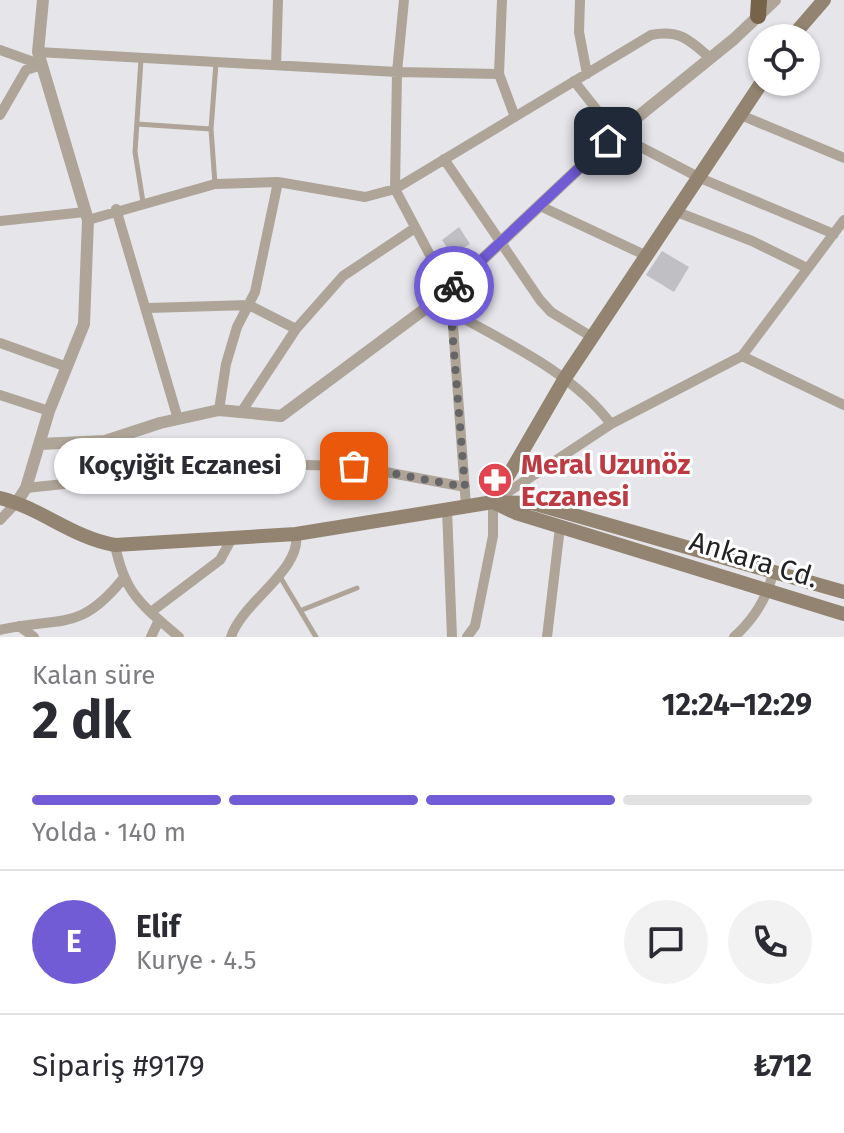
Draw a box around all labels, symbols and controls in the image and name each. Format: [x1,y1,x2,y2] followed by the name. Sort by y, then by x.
[748,24,820,96] map controls
[748,24,820,96] button: locate
[574,107,642,175] pin
[586,119,630,163] icon: home
[414,246,494,326] courier
[432,264,476,308] icon: bike
[320,432,388,500] pin
[54,438,306,494] callout: Koçyiğit Eczanesi
[332,444,376,488] icon: bag
[521,448,691,513] place label: Meral Uzunöz Eczanesi
[79,450,281,481] text: Koçyiğit Eczanesi
[476,461,514,499] pharmacy icon: Meral Uzunöz Eczanesi
[686,524,822,595] street label: Ankara Cd.
[32,660,155,691] text: Kalan süre
[662,687,812,723] text: 12:24–12:29
[32,689,131,752] text: 2 dk
[32,817,186,848] text: Yolda · 140 m
[624,900,708,984] button: chat
[728,900,812,984] button: phone
[136,909,180,945] text: Elif
[66,924,82,960] text: E
[136,945,256,976] text: Kurye · 4.5
[32,1048,205,1084] text: Sipariş #9179
[753,1048,812,1084] text: ₺712

